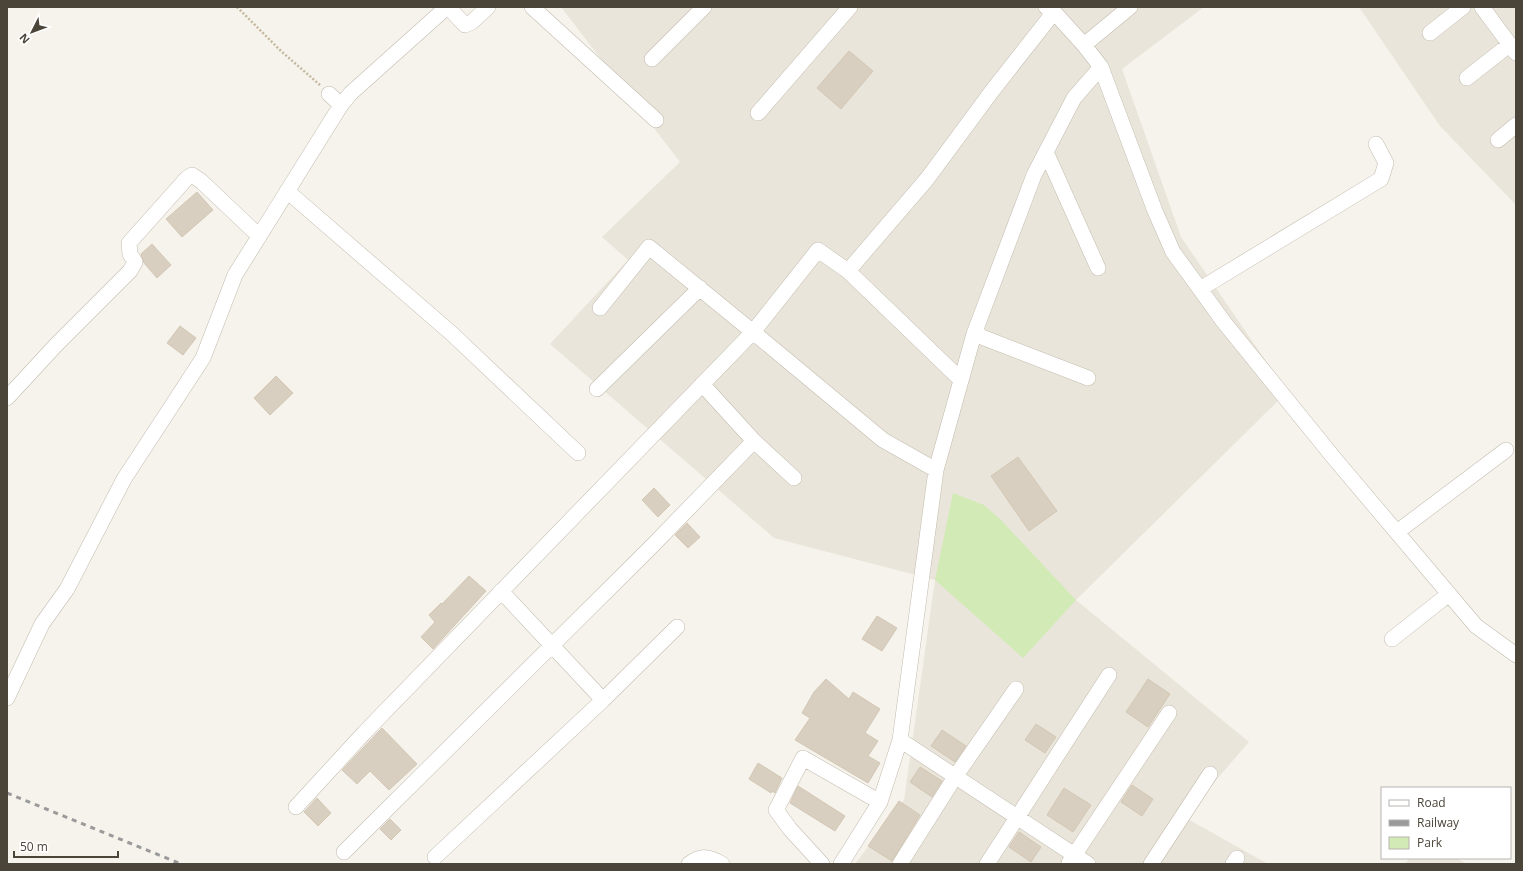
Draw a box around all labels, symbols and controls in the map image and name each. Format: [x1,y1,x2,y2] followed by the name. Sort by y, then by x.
[12,12,52,52] north arrow
[16,31,33,47] text: N
[1381,787,1511,859] legend
[1417,794,1446,811] text: Road
[1417,814,1460,831] text: Railway
[14,833,118,859] scale bar
[1417,834,1443,851] text: Park
[20,838,48,855] text: 50 m

